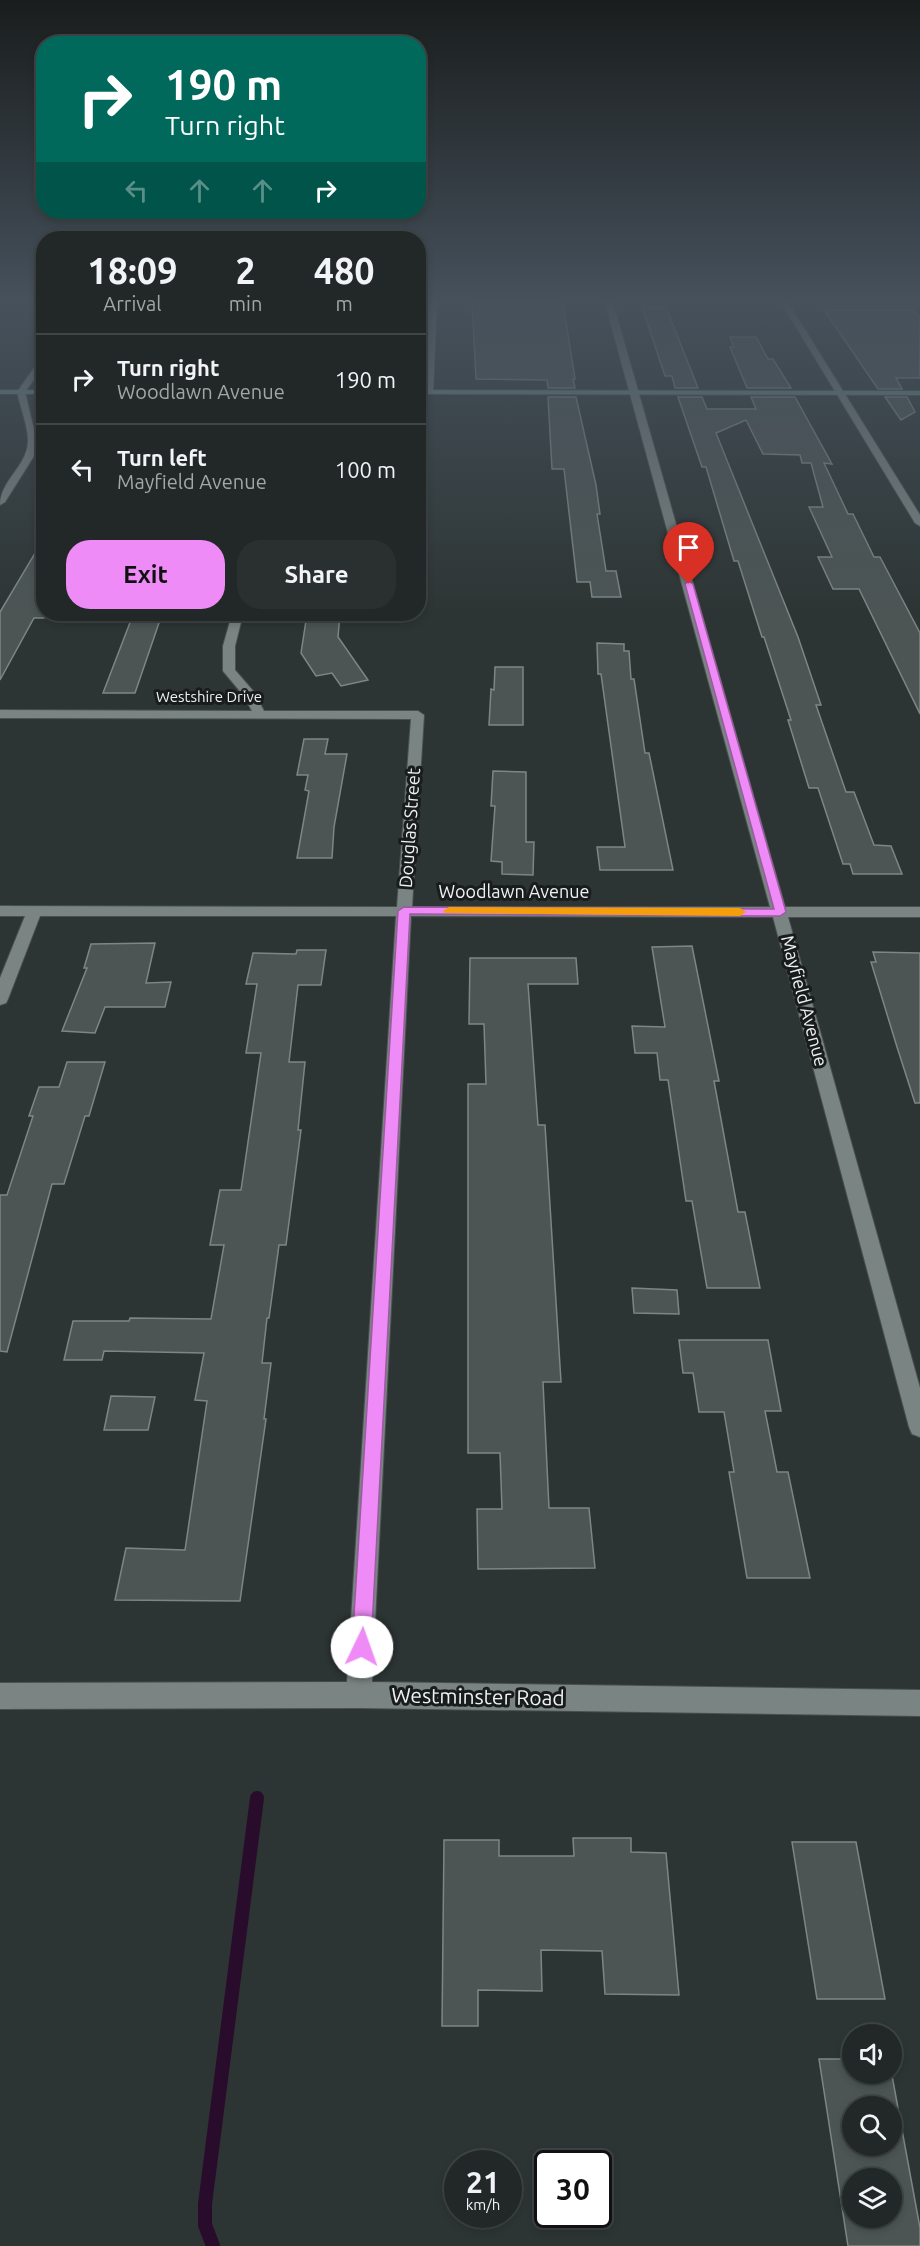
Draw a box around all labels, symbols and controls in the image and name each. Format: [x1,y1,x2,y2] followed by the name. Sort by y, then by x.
[66,60,144,138] icon: right
[165,61,282,108] text: 190 m
[165,110,285,140] text: Turn right
[120,174,153,207] icon: left
[183,174,216,207] icon: ahead
[246,174,279,207] icon: ahead
[309,174,342,207] icon: right
[87,250,177,291] text: 18:09
[235,250,256,291] text: 2
[314,250,375,291] text: 480
[103,292,162,315] text: Arrival
[229,292,262,315] text: min
[336,292,353,315] text: m
[117,355,219,380] text: Turn right
[66,363,99,396] icon: right
[335,367,396,392] text: 190 m
[117,380,285,403] text: Woodlawn Avenue
[117,445,207,470] text: Turn left
[66,453,99,486] icon: left
[335,457,396,482] text: 100 m
[117,470,267,493] text: Mayfield Avenue
[663,522,714,584] pin
[672,531,705,564] icon: arrive
[66,540,225,609] button: Exit
[237,540,396,609] button: Share
[156,688,262,705] street label: Westshire Drive
[395,767,423,889] street label: Douglas Street
[439,881,589,901] street label: Woodlawn Avenue
[778,933,832,1068] street label: Mayfield Avenue
[330,1615,394,1679] position arrow
[391,1682,565,1710] street label: Westminster Road
[842,2024,902,2228] map controls
[842,2024,902,2084] button: sound
[842,2096,902,2156] button: search
[534,2150,612,2228] speed limit sign: 30
[466,2165,500,2199] text: 21
[842,2168,902,2228] button: layers
[466,2196,500,2213] text: km/h

